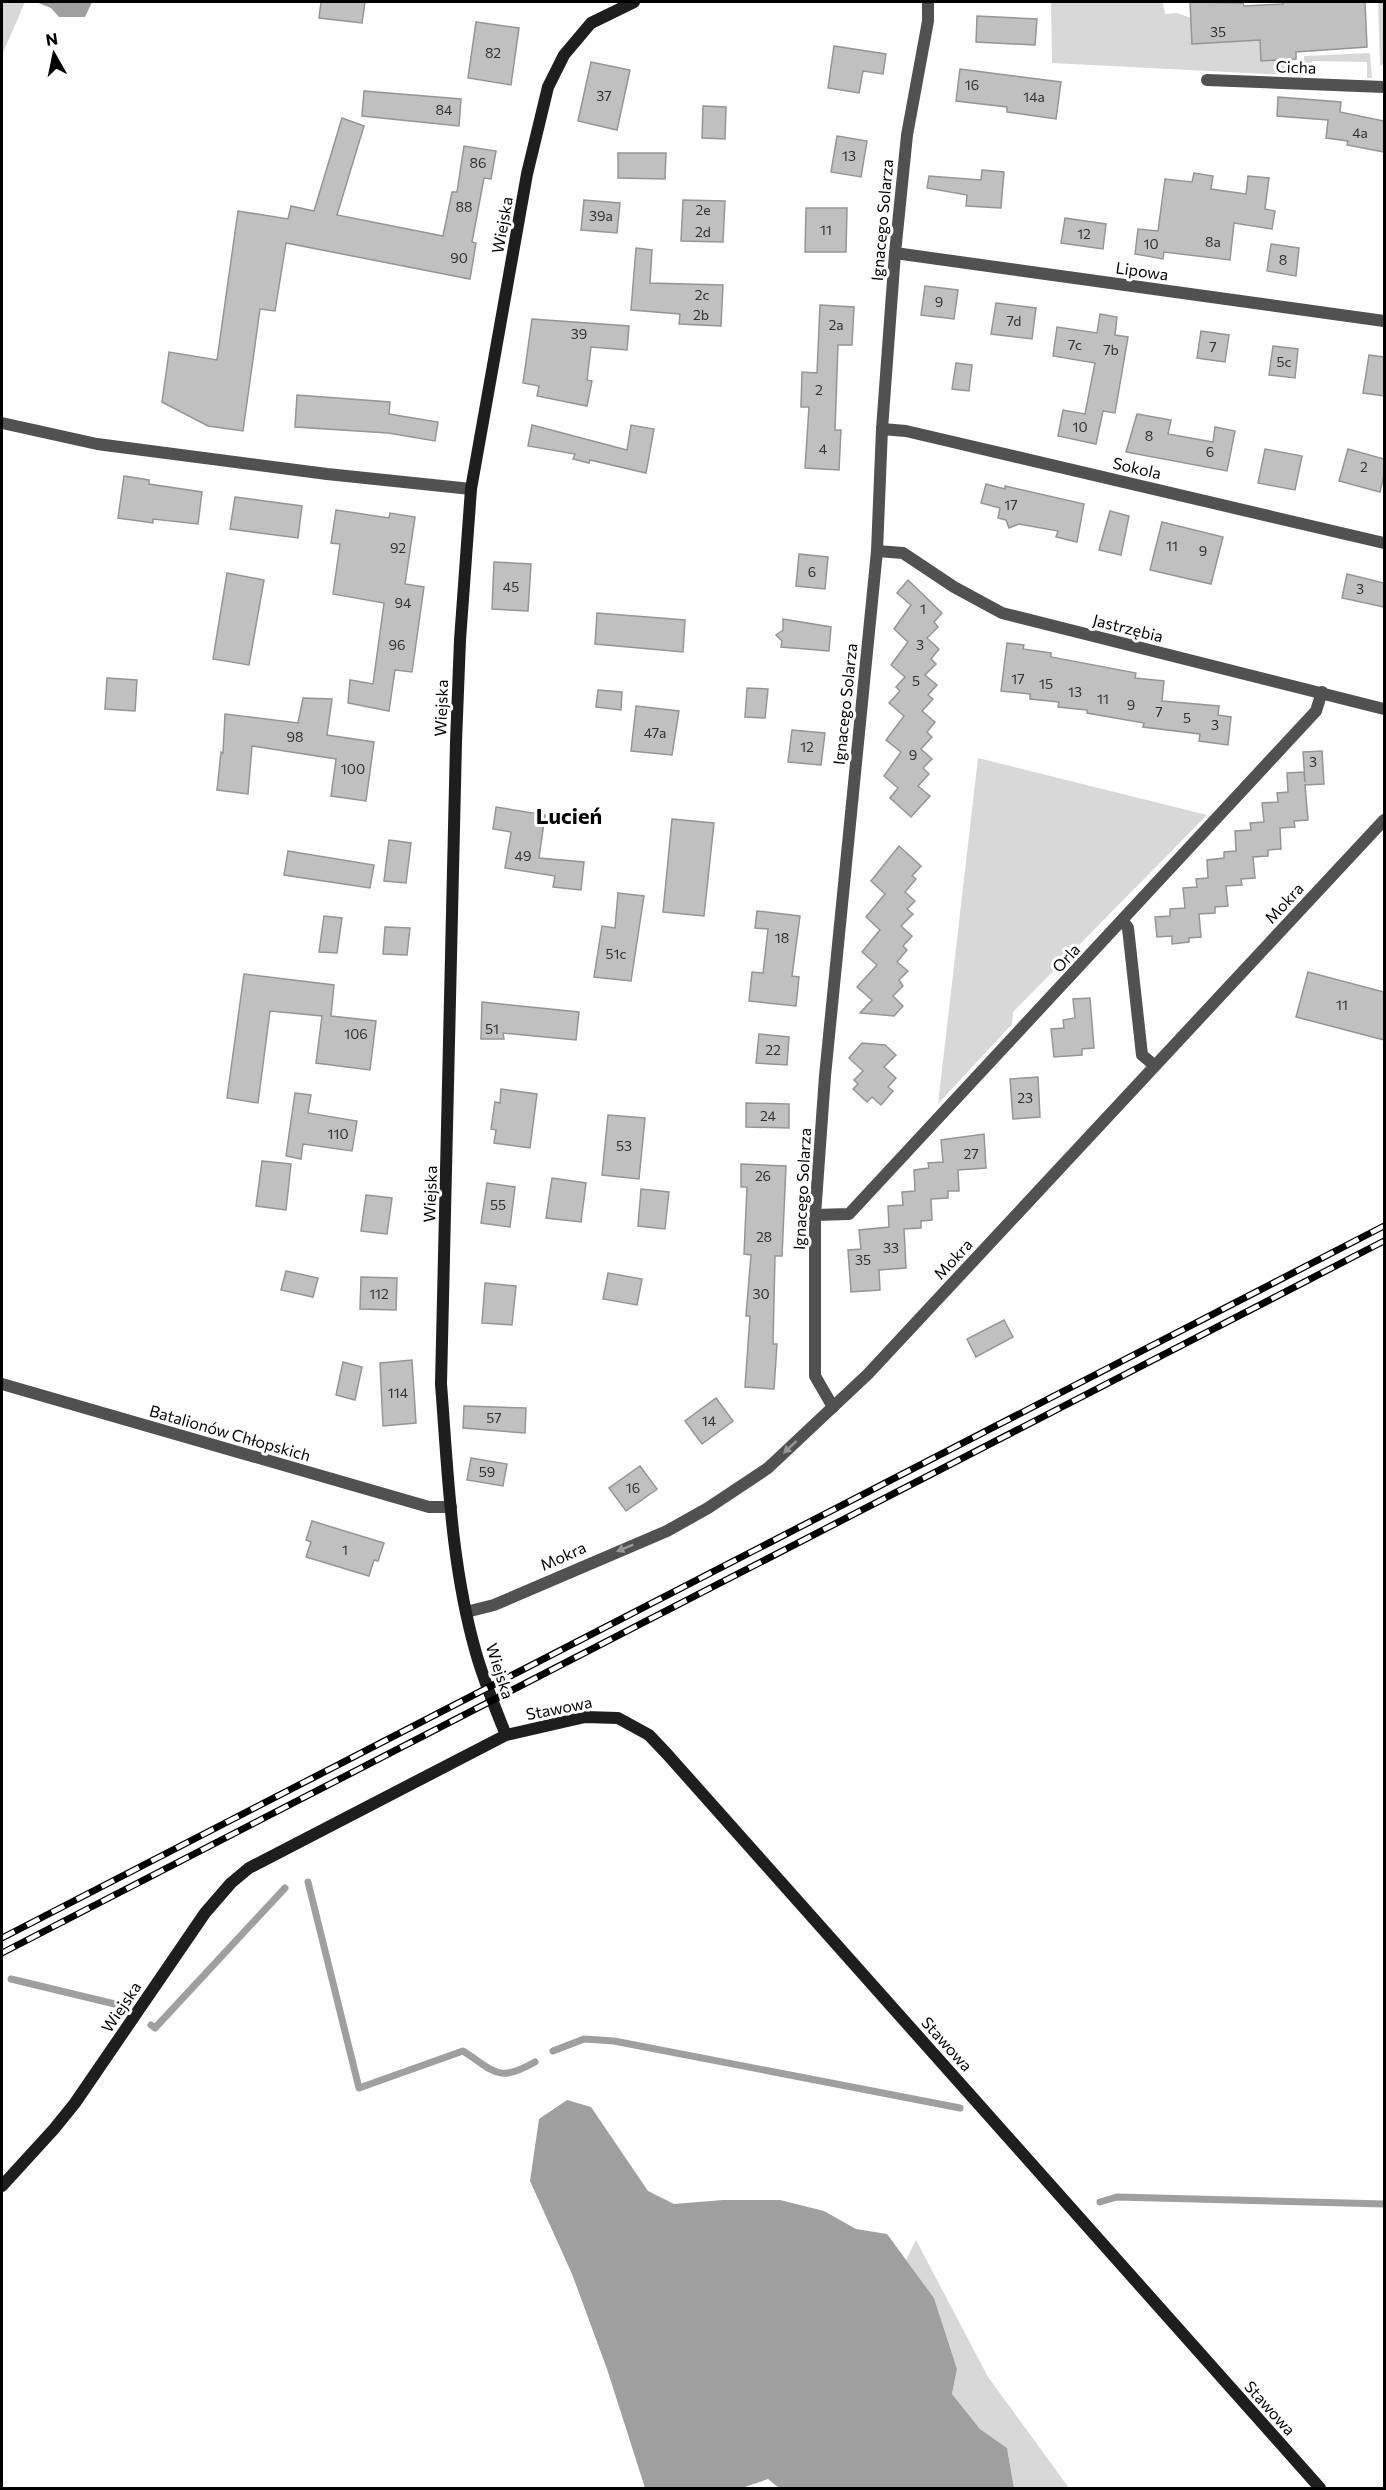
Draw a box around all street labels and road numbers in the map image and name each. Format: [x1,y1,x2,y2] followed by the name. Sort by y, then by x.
[1275,56,1317,77] street label: Cicha
[867,158,896,282] street label: Ignacego Solarza
[487,195,516,255] street label: Wiejska
[1114,257,1170,284] street label: Lipowa
[1111,453,1163,482] street label: Sokola
[1091,610,1165,645] street label: Jastrzębia
[829,642,860,766] street label: Ignacego Solarza
[430,679,451,737] street label: Wiejska
[1260,879,1307,927] street label: Mokra
[1048,940,1083,976] street label: Orla
[789,1127,814,1251] street label: Ignacego Solarza
[419,1165,440,1223] street label: Wiejska
[929,1235,976,1283] street label: Mokra
[147,1400,313,1465] street label: Batalionów Chłopskich
[537,1537,589,1574] street label: Mokra
[483,1641,518,1701] street label: Wiejska
[524,1692,594,1723] street label: Stawowa
[97,1978,144,2036] street label: Wiejska
[918,2012,977,2075] street label: Stawowa
[1241,2376,1300,2439] street label: Stawowa

